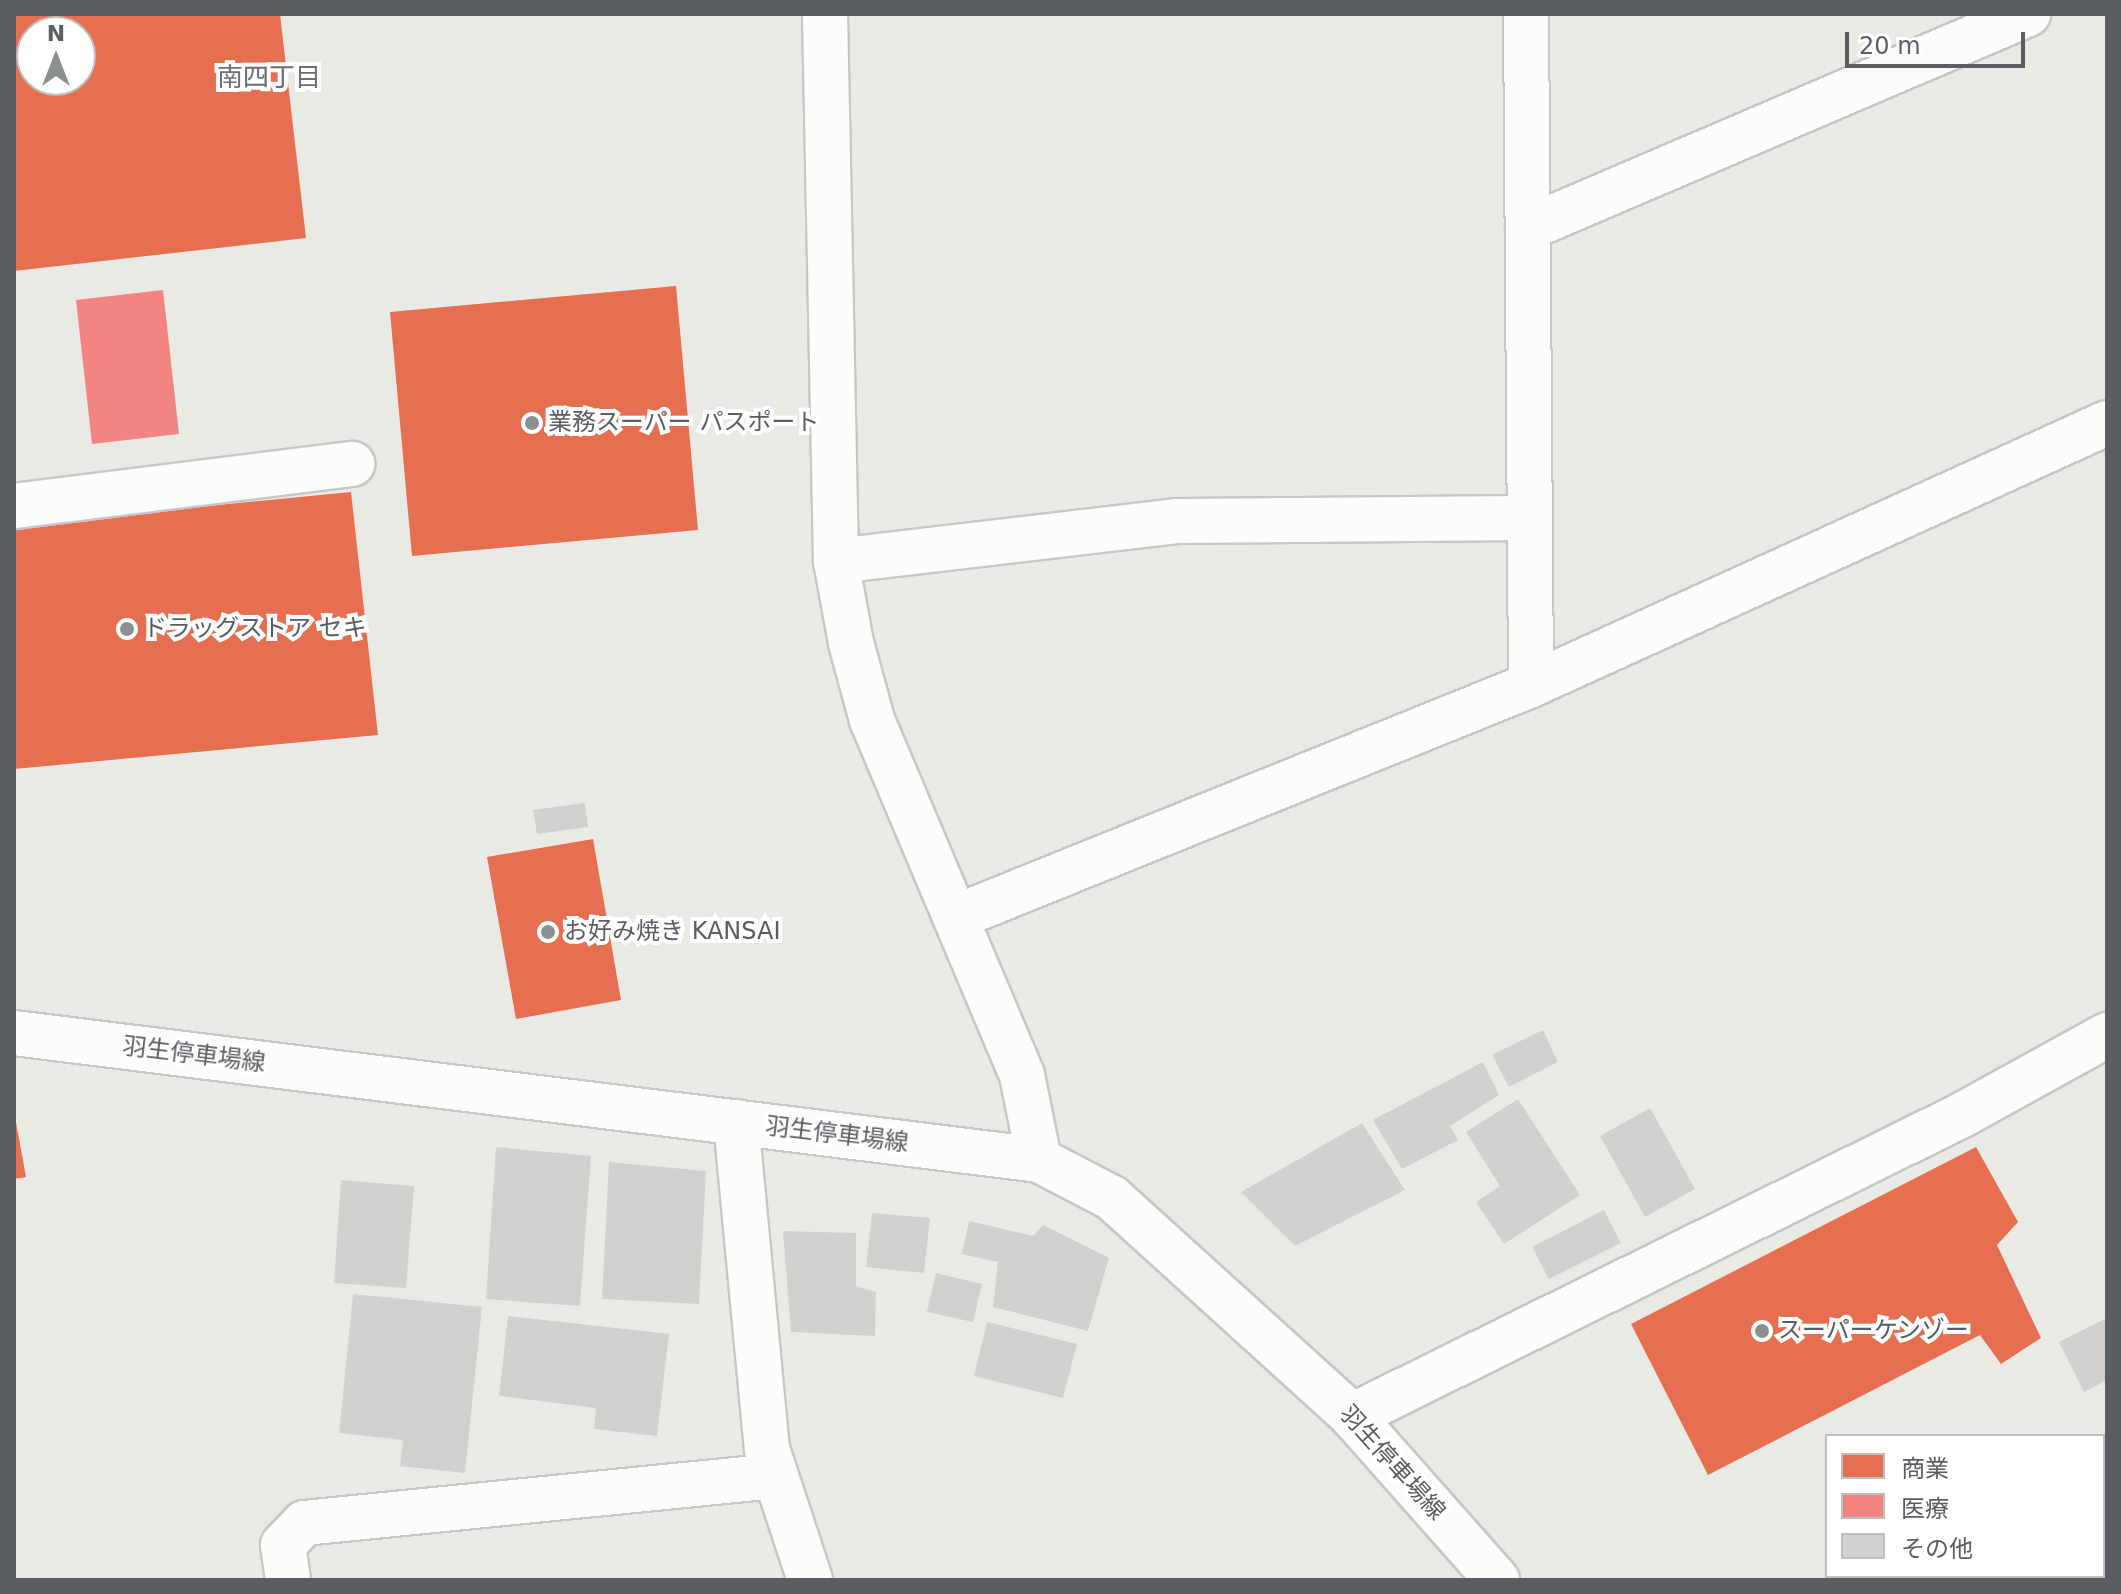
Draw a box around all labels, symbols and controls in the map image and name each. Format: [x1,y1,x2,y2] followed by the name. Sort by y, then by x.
[16,16,96,96] north arrow
[1849,16,2029,66] scale bar
[47,21,65,46] text: N
[1859,32,1921,60] text: 20 m
[217,62,321,94] district label: 南四丁目
[548,409,820,437] place label: 業務スーパー パスポート
[523,414,541,432] marker: 業務スーパー パスポート
[143,615,367,643] place label: ドラッグストア セキ
[118,620,136,638] marker: ドラッグストア セキ
[564,918,780,946] place label: お好み焼き KANSAI
[539,923,557,941] marker: お好み焼き KANSAI
[121,1032,267,1078] street label: 羽生停車場線
[764,1112,910,1158] street label: 羽生停車場線
[1778,1317,1970,1345] place label: スーパーケンゾー
[1753,1322,1771,1340] marker: スーパーケンゾー
[1333,1400,1451,1526] street label: 羽生停車場線
[1825,1434,2105,1578] legend
[1901,1455,1949,1483] text: 商業
[1901,1495,1949,1523] text: 医療
[1901,1535,1973,1563] text: その他

